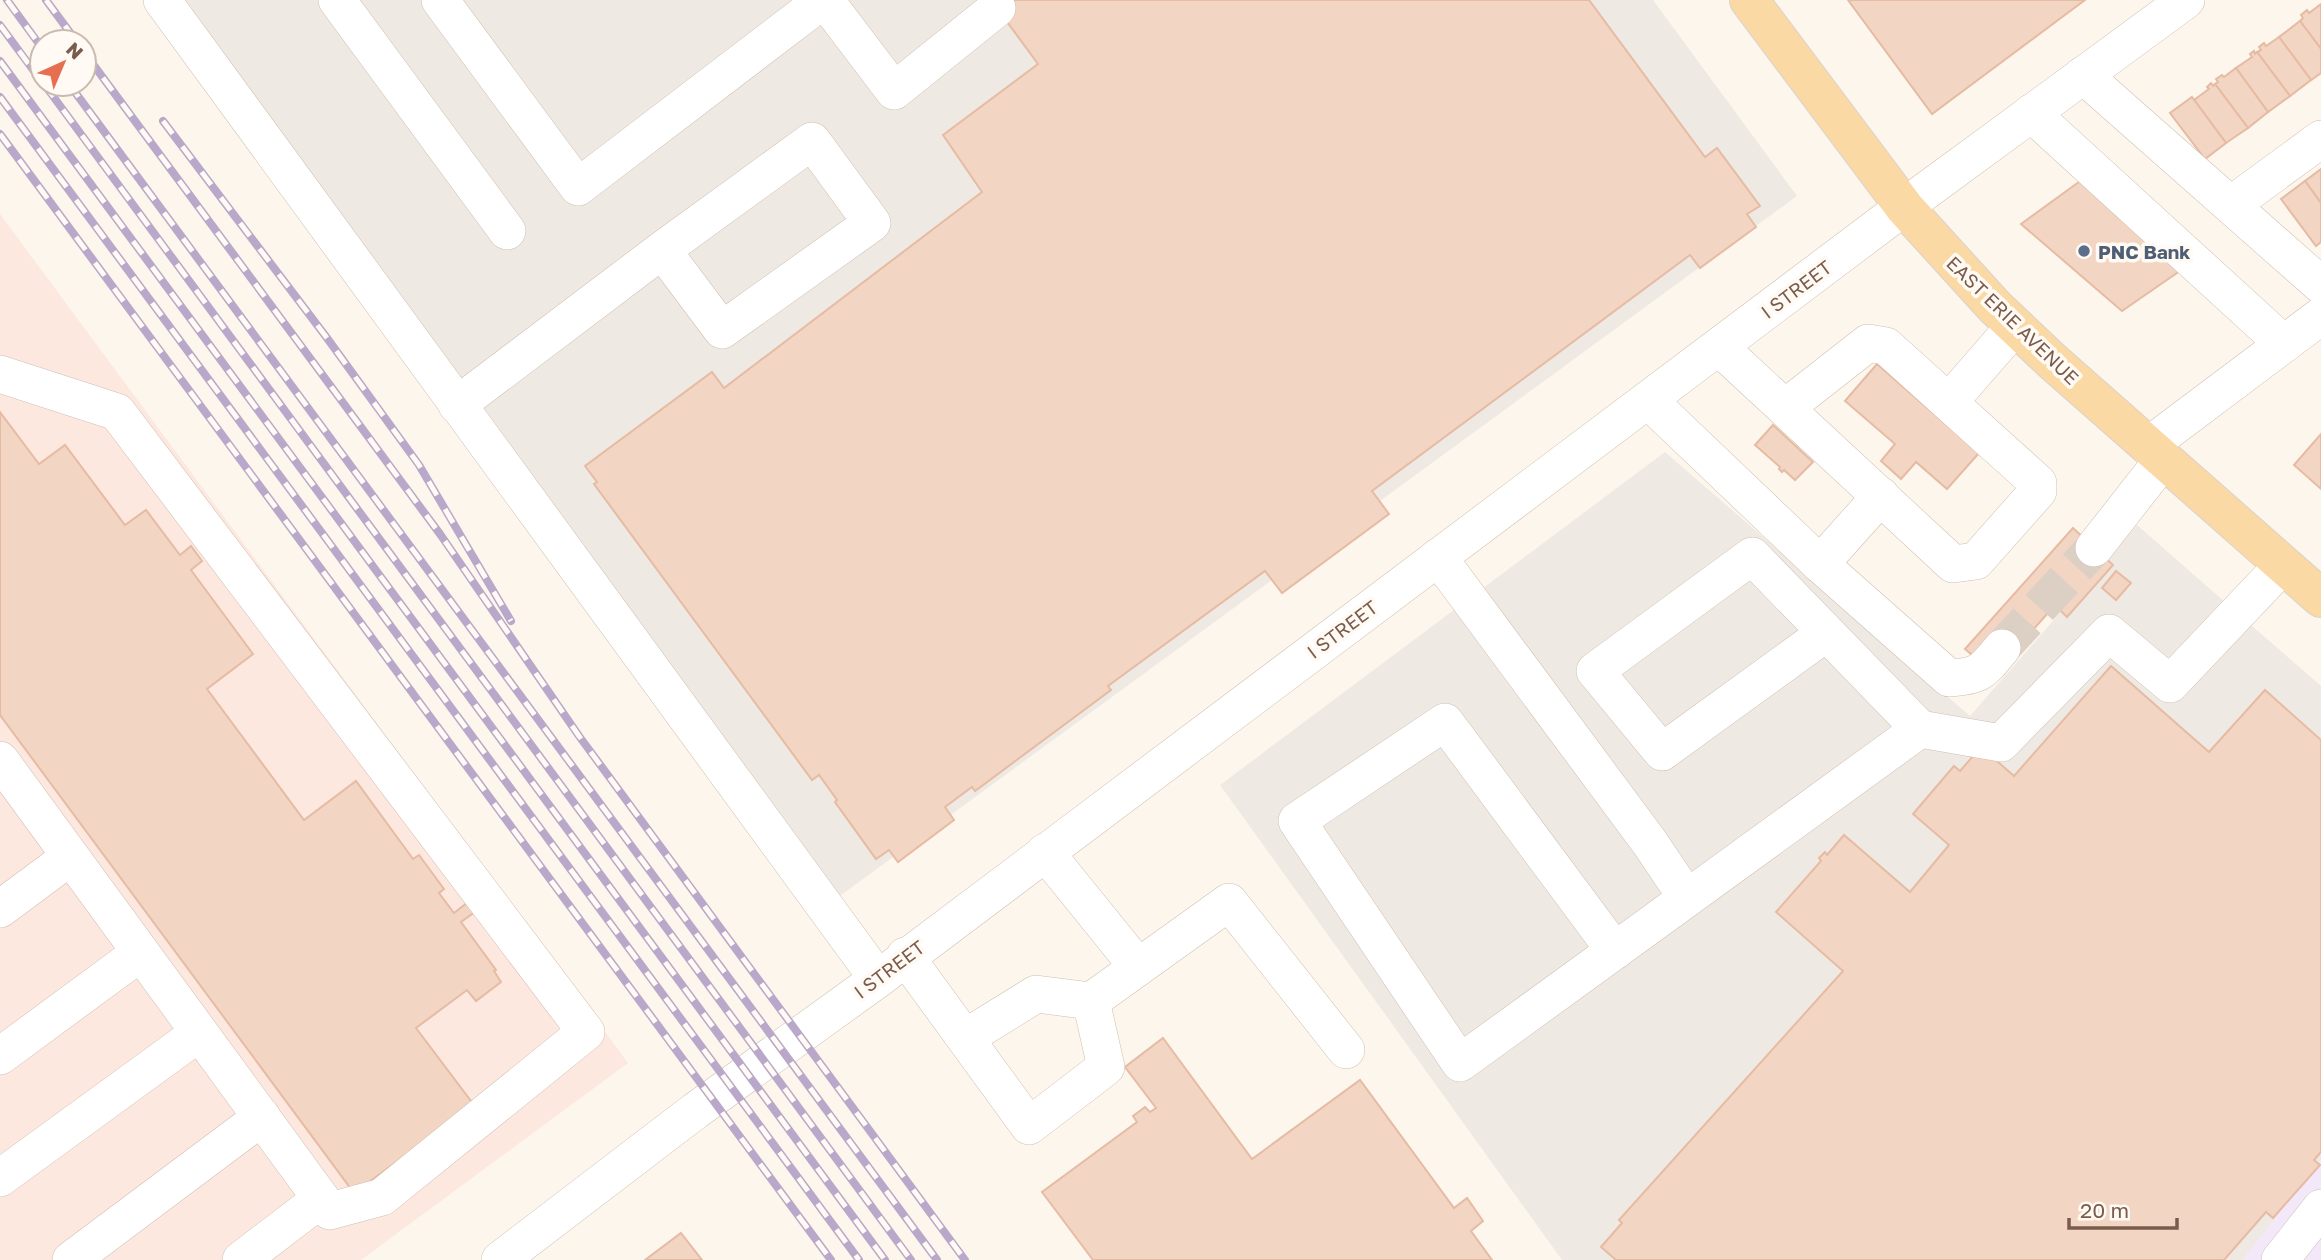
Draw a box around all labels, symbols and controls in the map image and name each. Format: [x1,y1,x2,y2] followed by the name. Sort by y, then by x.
[28,28,98,98] north arrow
[62,37,88,64] text: N
[2098,240,2190,263] place label: PNC Bank
[2076,243,2092,259] marker: PNC Bank
[1942,251,2084,389] street label: EAST ERIE AVENUE
[1756,255,1836,323] street label: I STREET
[1302,595,1382,663] street label: I STREET
[849,935,929,1003] street label: I STREET
[2069,1186,2178,1230] scale bar
[2080,1197,2129,1223] text: 20 m

